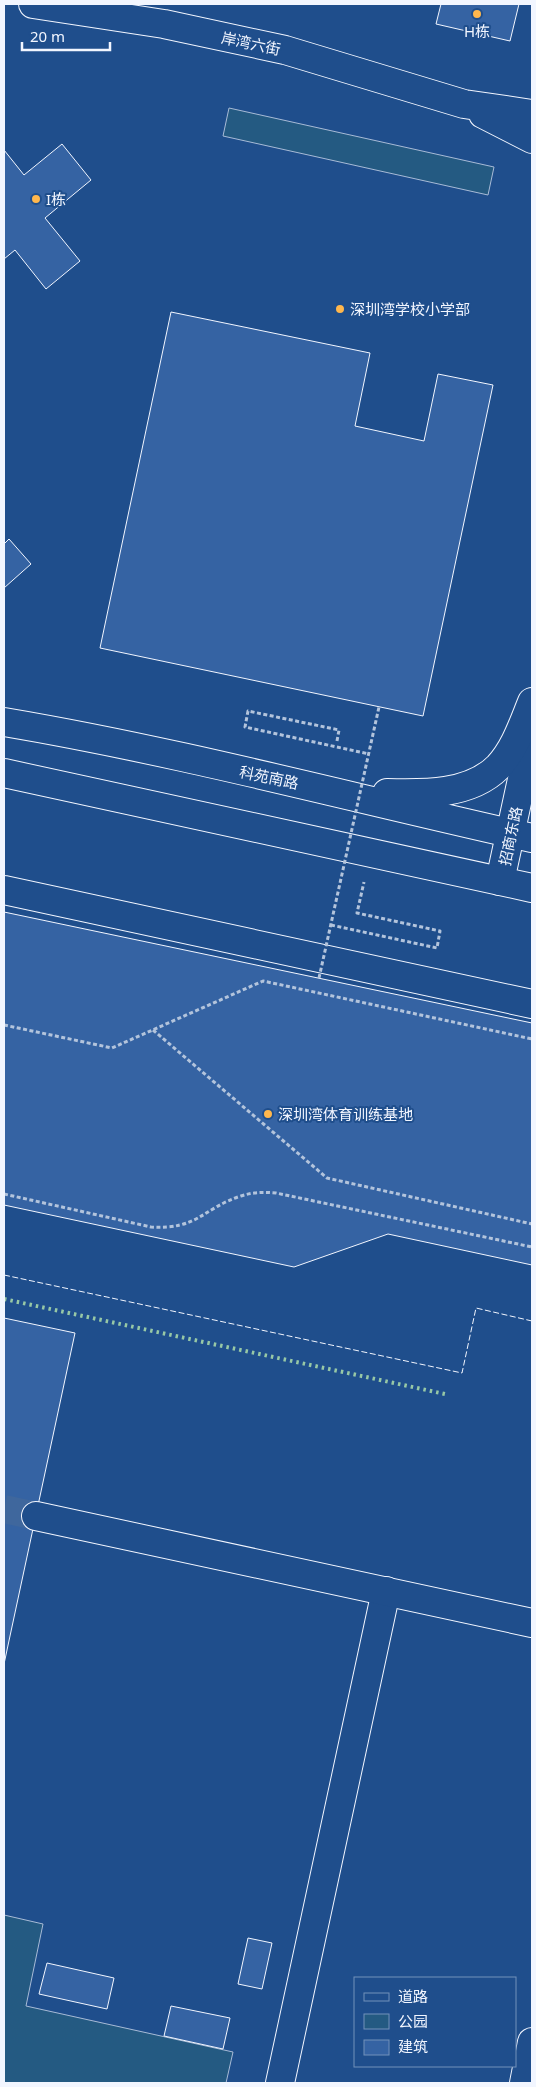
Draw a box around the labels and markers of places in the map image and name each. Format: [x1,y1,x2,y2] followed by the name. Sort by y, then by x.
[471,8,483,20] marker: H栋
[464,21,490,41] place label: H栋
[46,189,66,209] place label: I栋
[30,193,42,205] marker: I栋
[350,299,470,319] place label: 深圳湾学校小学部
[334,303,346,315] marker: 深圳湾学校小学部
[278,1104,413,1124] place label: 深圳湾体育训练基地
[262,1108,274,1120] marker: 深圳湾体育训练基地

